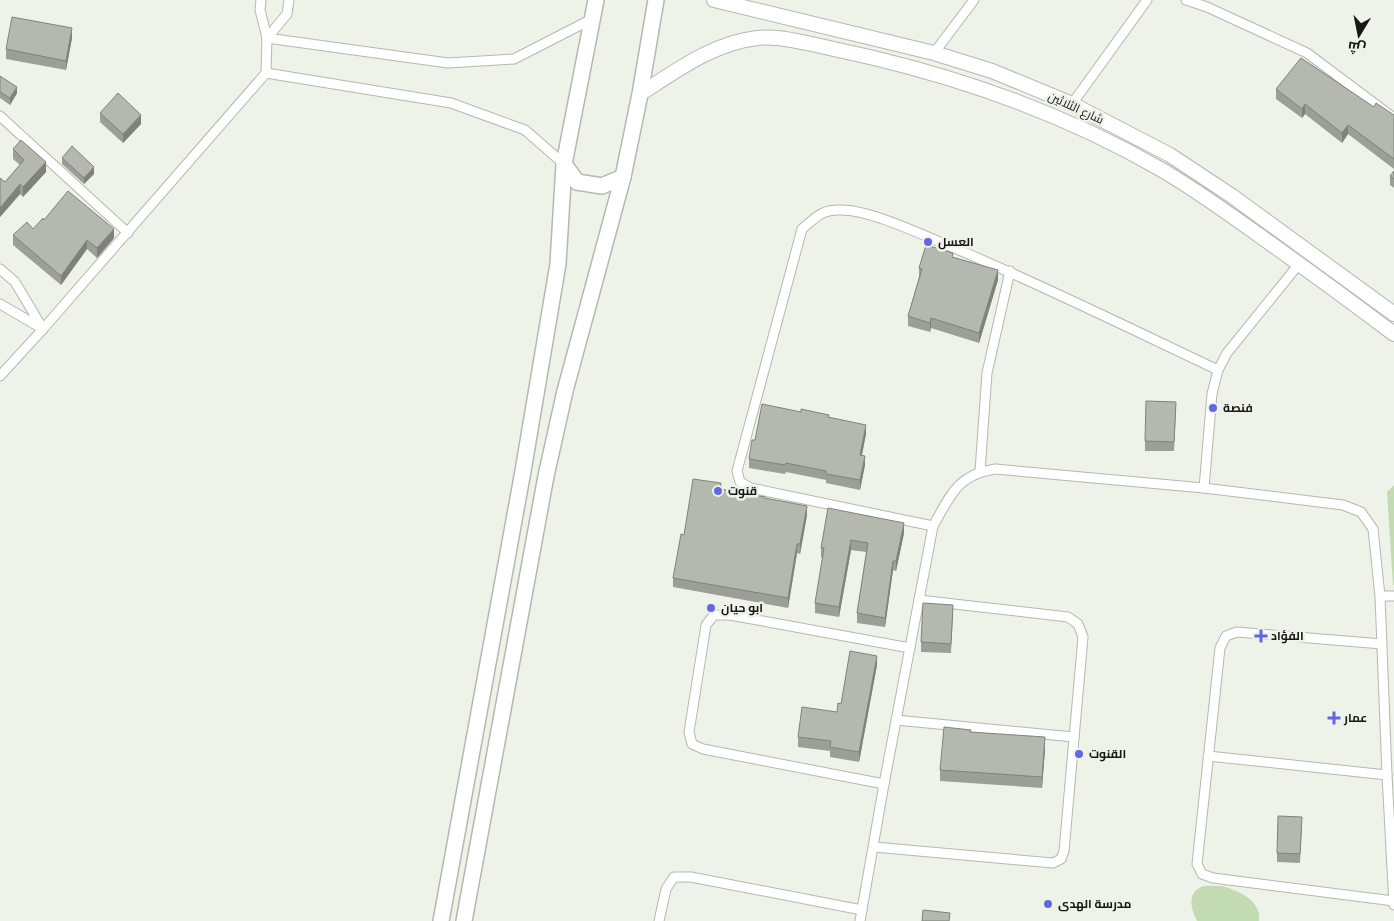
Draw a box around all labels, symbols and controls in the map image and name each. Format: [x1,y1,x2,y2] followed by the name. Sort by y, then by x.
[1334,10,1384,60] north arrow
[1346,37,1367,58] text: ش
[1046,88,1106,128] street label: شارع الثلاثين
[938,234,974,250] place label: العسل
[922,236,934,248] marker: العسل
[1223,400,1253,416] place label: فنصة
[1207,402,1219,414] marker: فنصة
[728,483,757,499] place label: قنوت
[712,485,724,497] marker: قنوت
[721,600,763,616] place label: ابو حيان
[705,602,717,614] marker: ابو حيان
[1271,628,1304,644] place label: الفؤاد
[1255,630,1267,642] marker: الفؤاد
[1343,710,1367,726] place label: عمار
[1328,712,1340,724] marker: عمار
[1089,746,1126,762] place label: القنوت
[1073,748,1085,760] marker: القنوت
[1058,896,1131,912] place label: مدرسة الهدى
[1042,898,1054,910] marker: مدرسة الهدى

